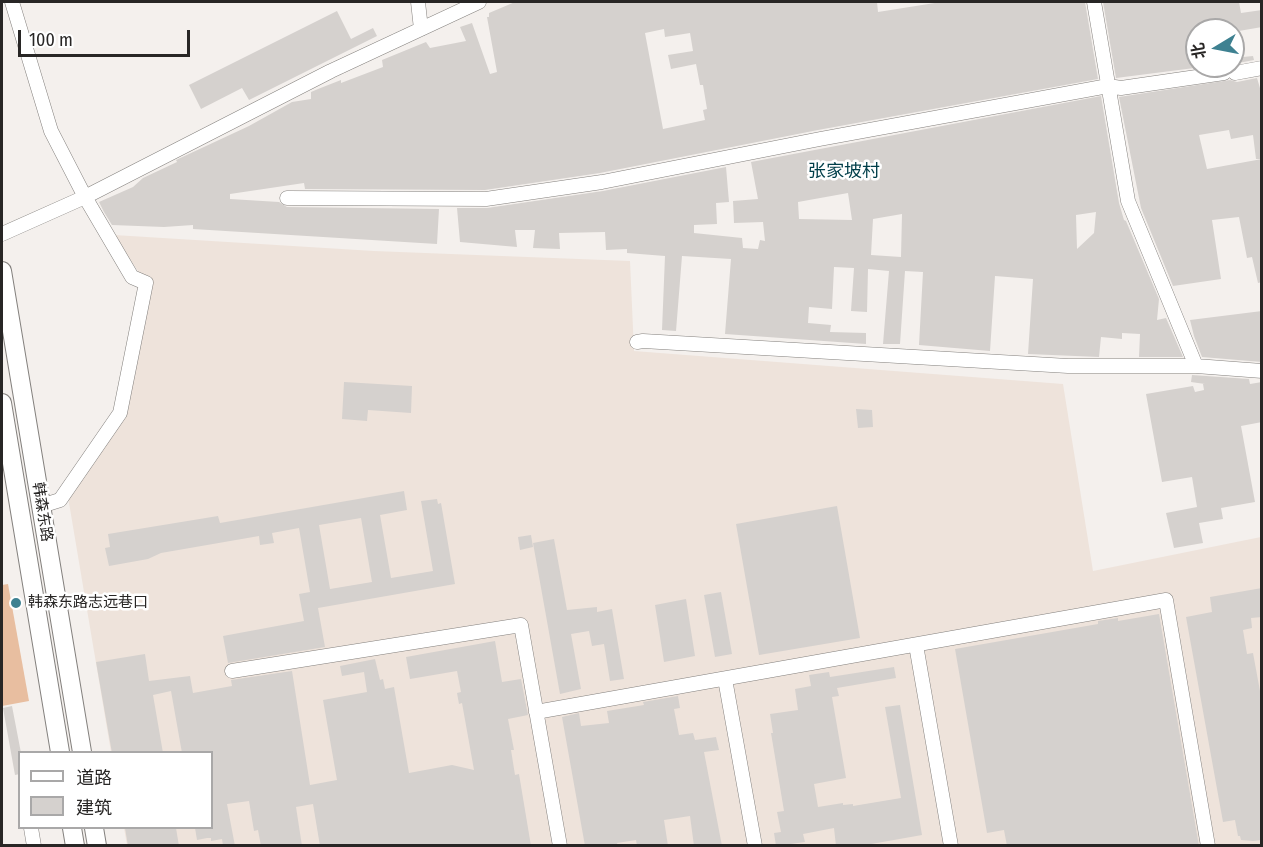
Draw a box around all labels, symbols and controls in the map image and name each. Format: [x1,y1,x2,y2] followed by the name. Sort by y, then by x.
[21,18,194,56] scale bar
[1185,18,1245,78] north arrow
[29,29,73,51] text: 100 m
[1188,41,1209,60] text: 北
[808,161,880,183] district label: 张家坡村
[28,481,56,543] street label: 韩森东路
[28,594,148,612] place label: 韩森东路志远巷口
[9,596,23,610] marker: 韩森东路志远巷口
[18,751,213,829] legend
[76,767,112,789] text: 道路
[76,797,112,819] text: 建筑

